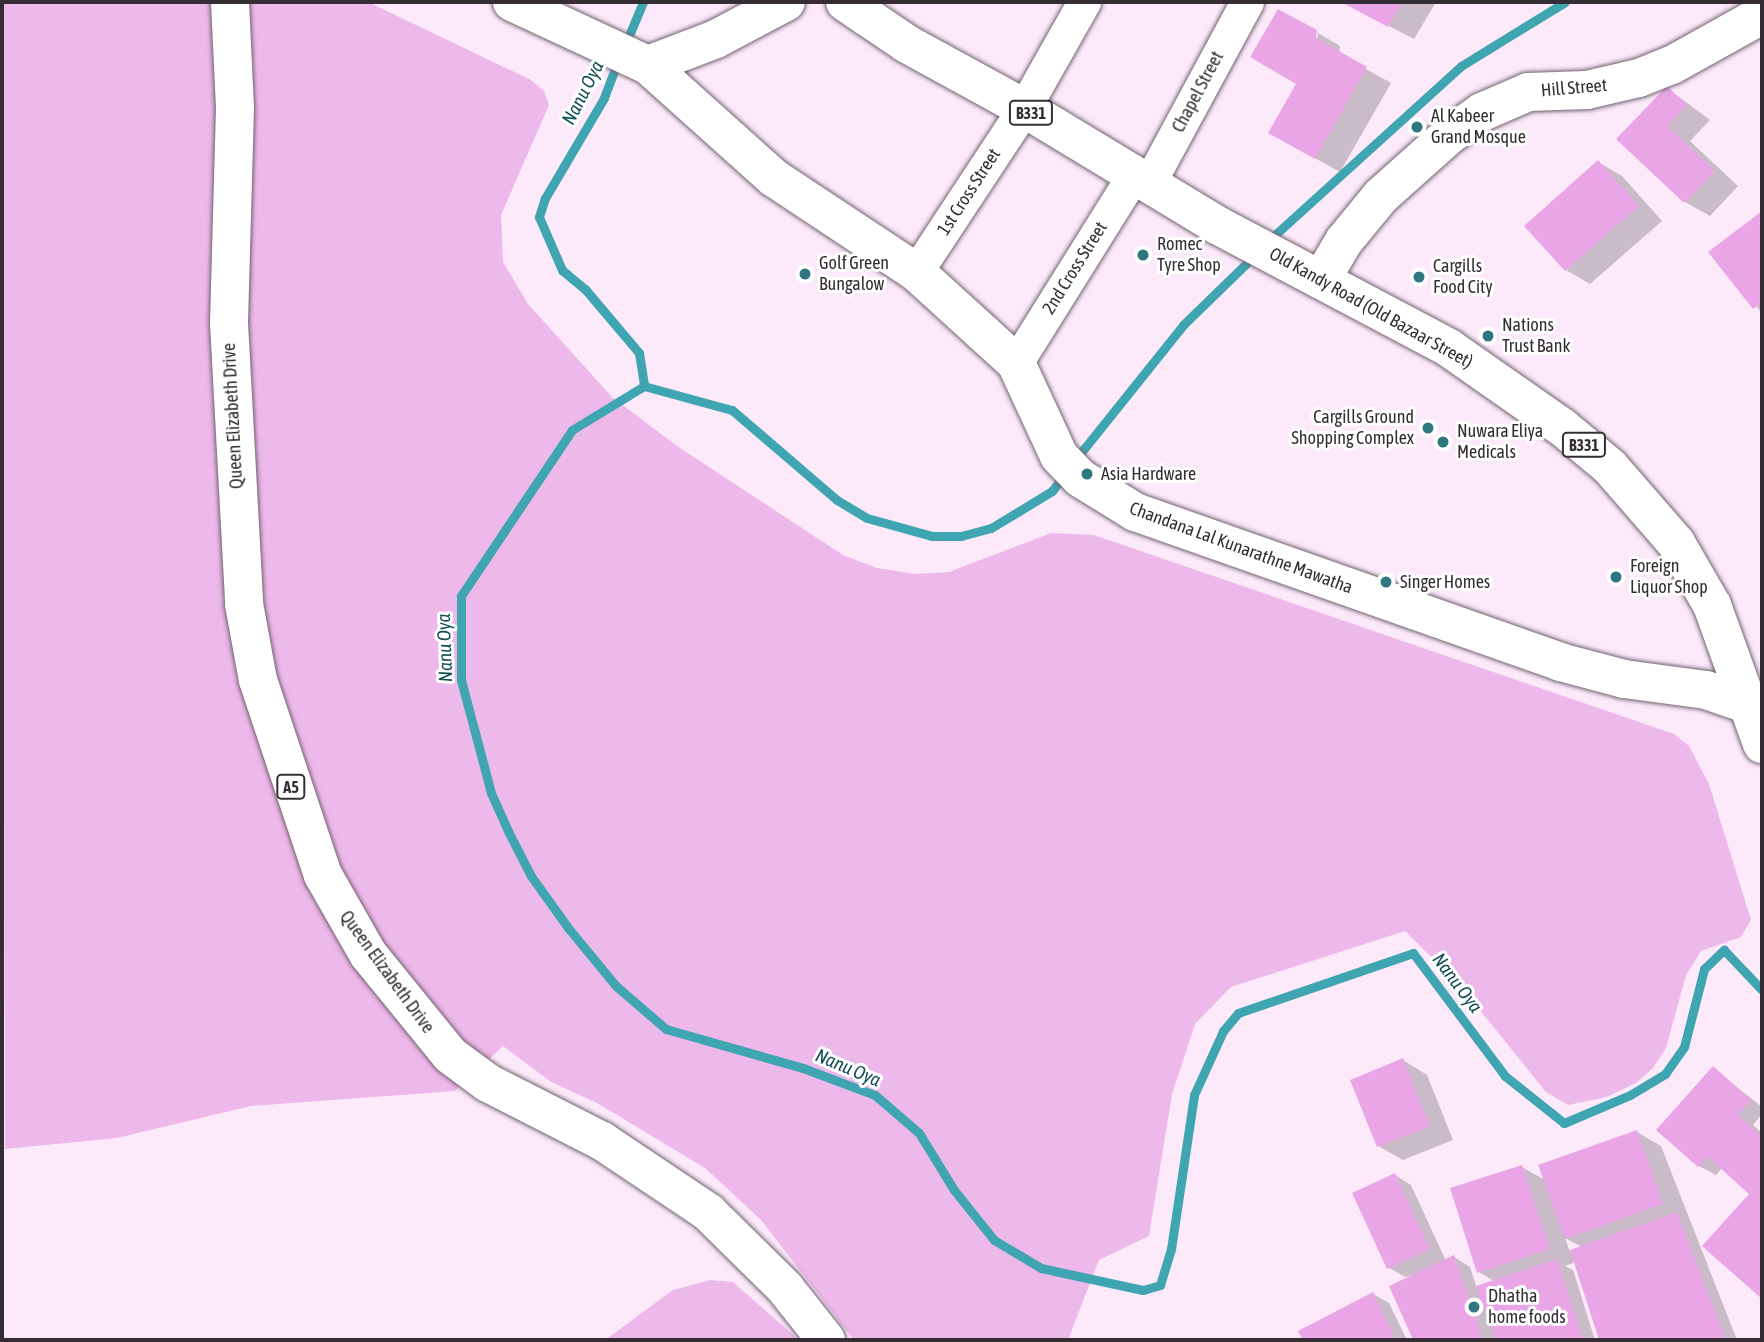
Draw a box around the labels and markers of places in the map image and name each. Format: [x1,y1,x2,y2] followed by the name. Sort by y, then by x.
[1431,106,1526,148] place label: Al Kabeer Grand Mosque
[1409,119,1425,135] marker: Al Kabeer Grand Mosque
[1157,234,1221,276] place label: Romec Tyre Shop
[1135,247,1151,263] marker: Romec Tyre Shop
[819,253,889,296] place label: Golf Green Bungalow
[1433,256,1493,298] place label: Cargills Food City
[797,266,813,282] marker: Golf Green Bungalow
[1411,269,1427,285] marker: Cargills Food City
[1502,315,1570,358] place label: Nations Trust Bank
[1480,328,1496,344] marker: Nations Trust Bank
[1291,407,1414,450] place label: Cargills Ground Shopping Complex
[1420,420,1436,436] marker: Cargills Ground Shopping Complex
[1457,421,1543,464] place label: Nuwara Eliya Medicals
[1435,434,1451,450] marker: Nuwara Eliya Medicals
[1101,463,1196,485] place label: Asia Hardware
[1079,466,1095,482] marker: Asia Hardware
[1630,556,1708,598] place label: Foreign Liquor Shop
[1608,569,1624,585] marker: Foreign Liquor Shop
[1400,571,1490,593] place label: Singer Homes
[1378,574,1394,590] marker: Singer Homes
[1488,1286,1566,1328] place label: Dhatha home foods
[1466,1299,1482,1315] marker: Dhatha home foods

